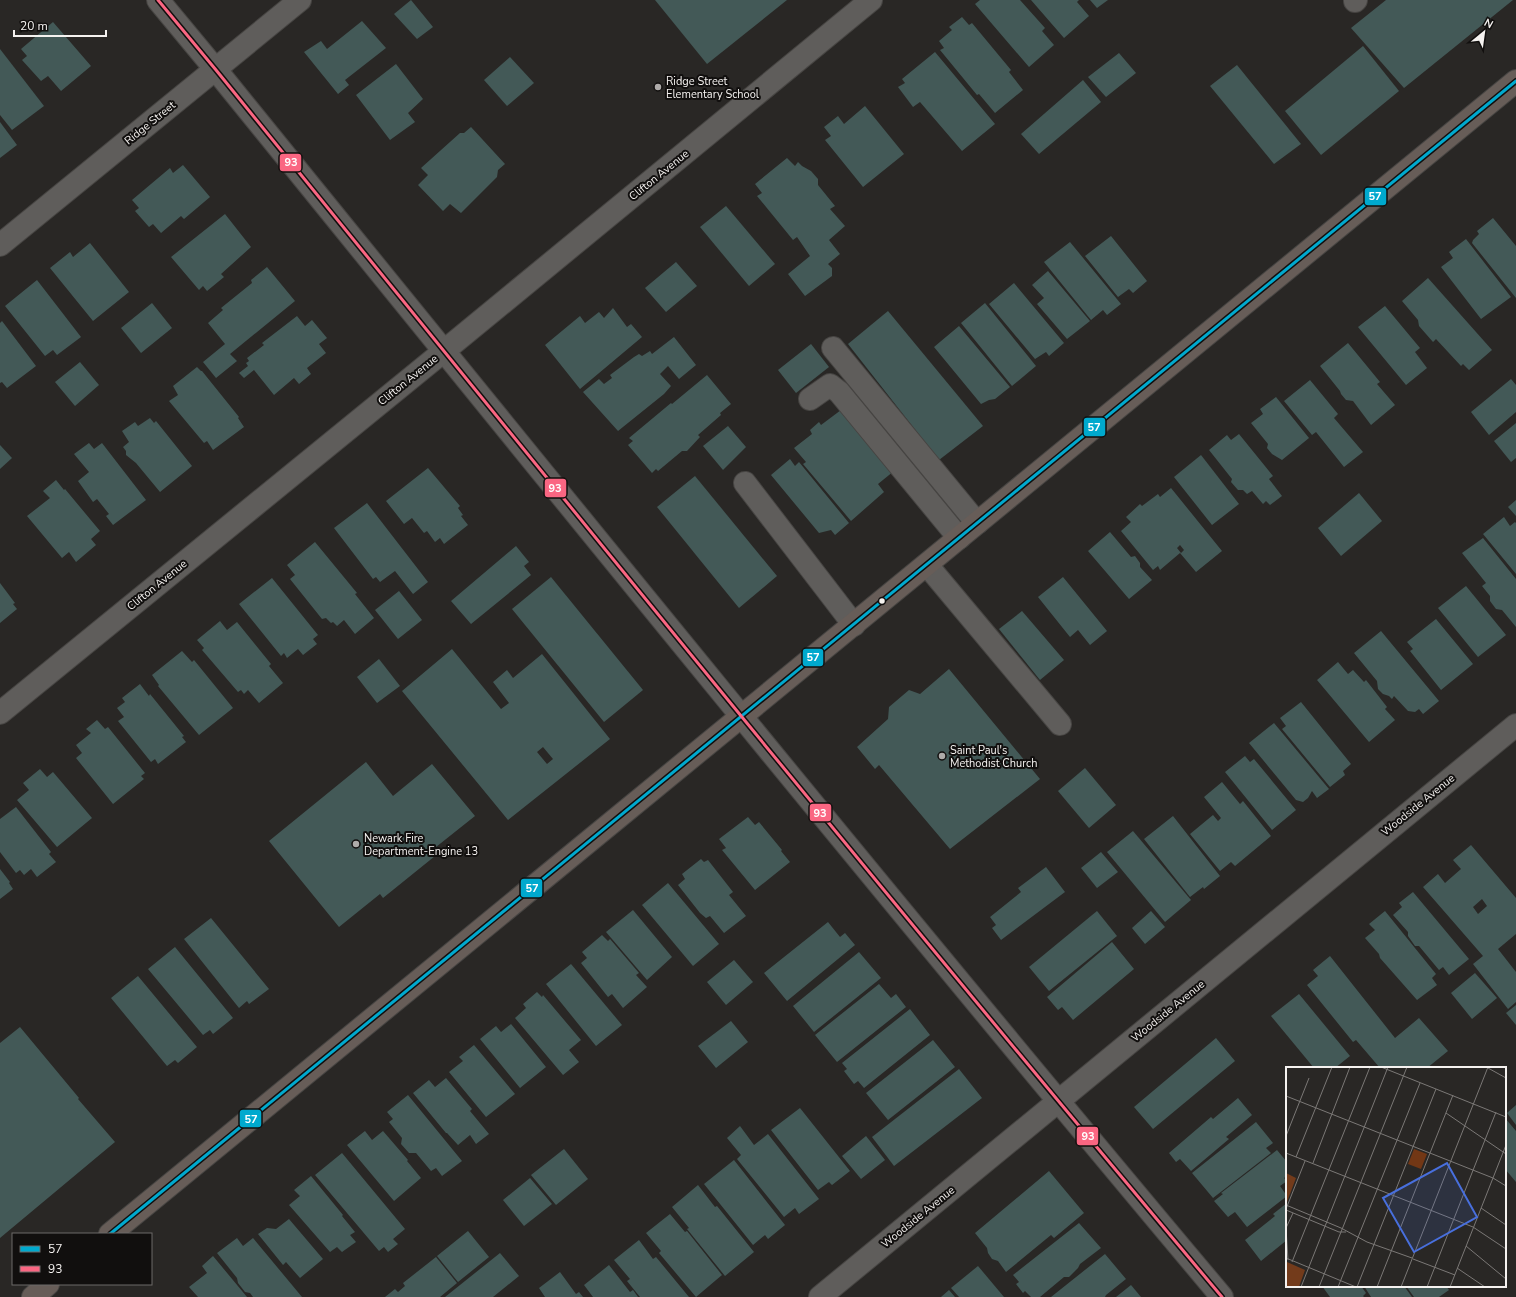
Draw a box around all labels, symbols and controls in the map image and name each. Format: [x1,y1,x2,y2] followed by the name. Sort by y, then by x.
[14,12,106,38] scale bar
[1464,12,1504,52] north arrow
[1481,15,1496,32] text: N
[20,18,48,34] text: 20 m
[666,74,760,102] place label: Ridge Street Elementary School
[653,82,663,92] marker: Ridge Street Elementary School
[121,98,179,148] street label: Ridge Street
[626,146,692,204] street label: Clifton Avenue
[279,153,302,172] line badge: 93
[284,155,298,170] text: 93
[1364,187,1387,206] line badge: 57
[1368,189,1382,204] text: 57
[375,351,441,409] street label: Clifton Avenue
[1083,417,1106,437] line badge: 57
[1087,420,1101,435] text: 57
[544,478,567,498] line badge: 93
[548,481,562,496] text: 93
[124,556,190,614] street label: Clifton Avenue
[877,596,887,606] unlabelled marker
[802,648,824,667] line badge: 57
[806,650,820,665] text: 57
[950,743,1037,771] place label: Saint Paul's Methodist Church
[937,751,947,761] marker: Saint Paul's Methodist Church
[1378,771,1458,839] street label: Woodside Avenue
[809,803,832,822] line badge: 93
[813,806,827,821] text: 93
[364,831,478,859] place label: Newark Fire Department-Engine 13
[351,839,361,849] marker: Newark Fire Department-Engine 13
[520,878,543,898] line badge: 57
[525,881,539,896] text: 57
[1128,977,1208,1045] street label: Woodside Avenue
[1286,1067,1506,1287] inset map
[239,1109,262,1128] line badge: 57
[244,1112,258,1127] text: 57
[1076,1126,1099,1146] line badge: 93
[1081,1129,1095,1144] text: 93
[878,1183,958,1251] street label: Woodside Avenue
[12,1233,152,1285] legend
[48,1241,62,1257] text: 57
[48,1261,62,1277] text: 93

